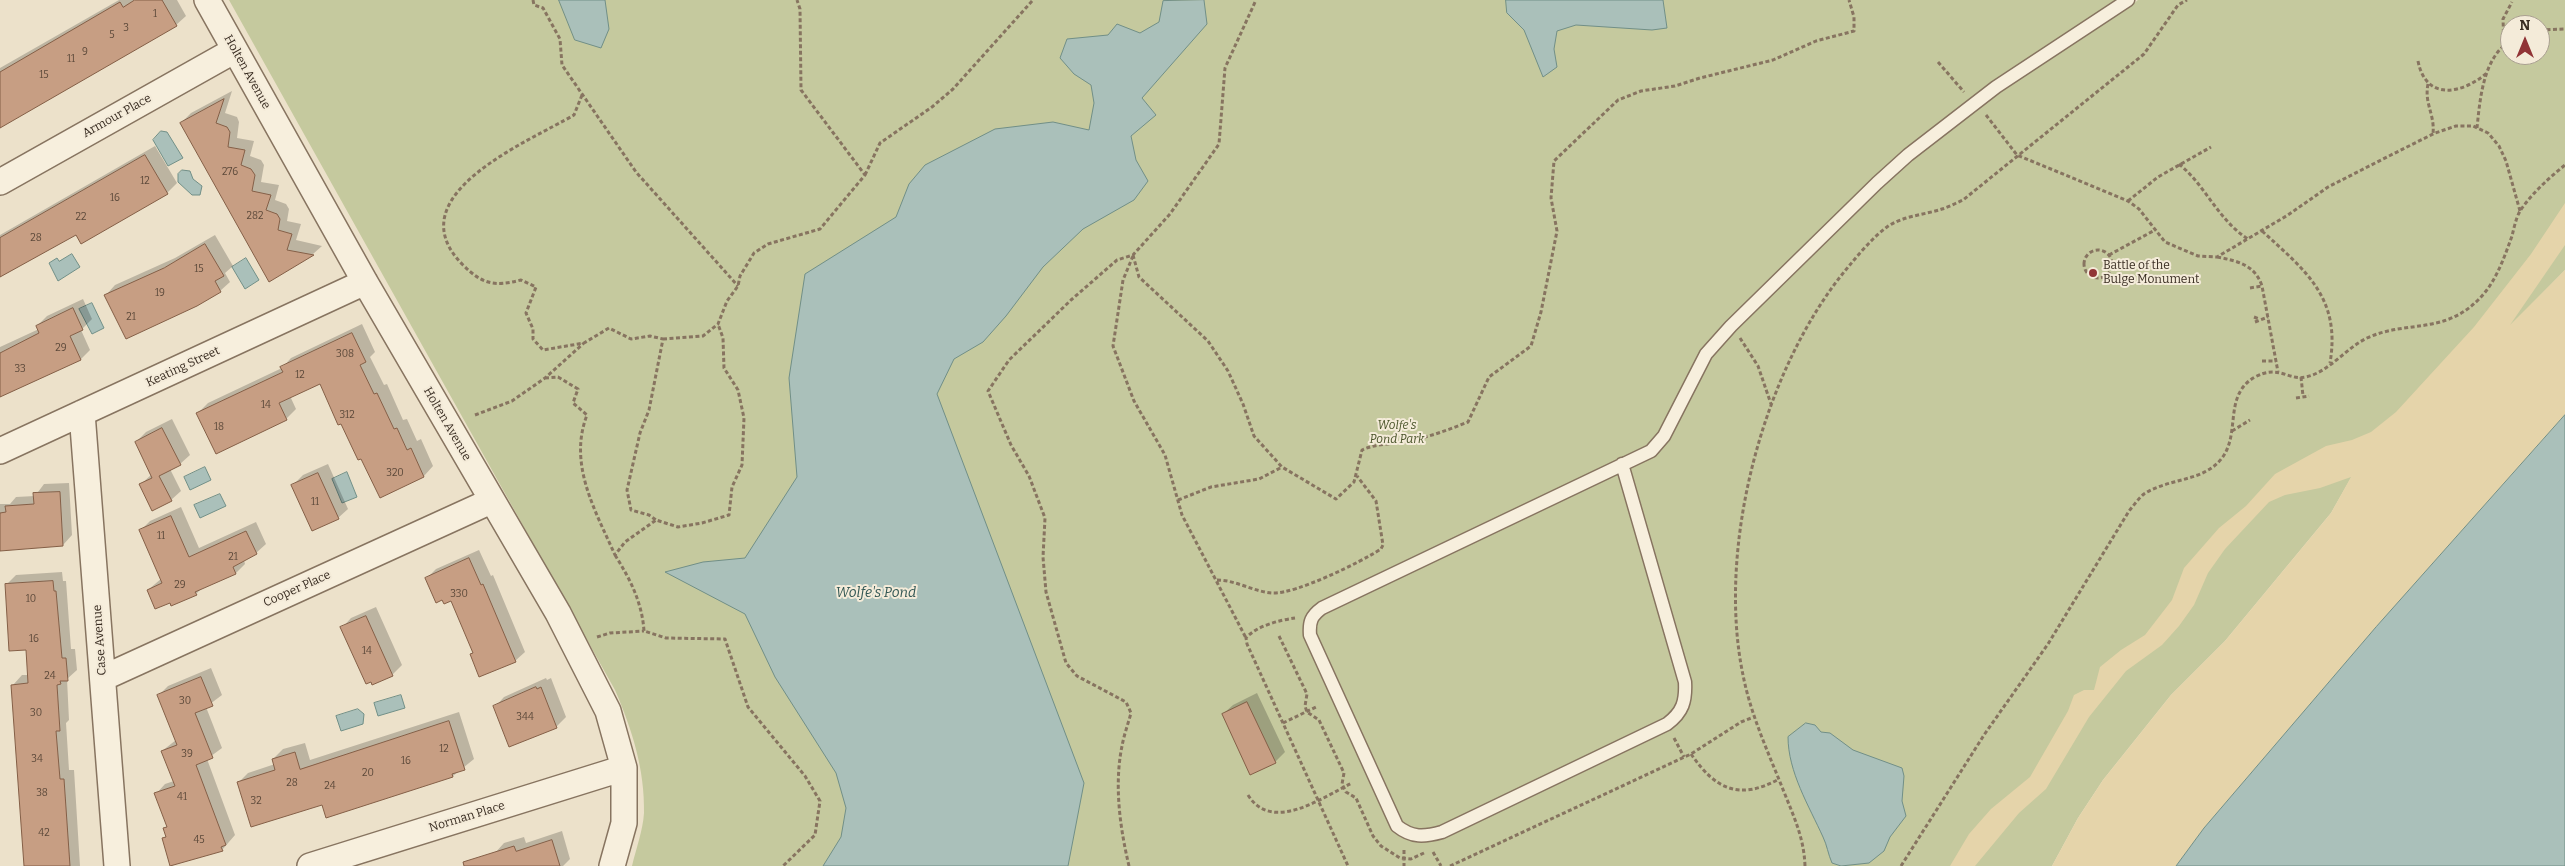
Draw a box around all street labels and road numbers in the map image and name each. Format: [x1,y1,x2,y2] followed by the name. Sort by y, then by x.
[221,32,273,112] street label: Holten Avenue
[80,91,154,141] street label: Armour Place
[144,344,222,390] street label: Keating Street
[420,385,474,463] street label: Holten Avenue
[261,568,333,610] street label: Cooper Place
[90,604,110,676] street label: Case Avenue
[427,799,507,835] street label: Norman Place

